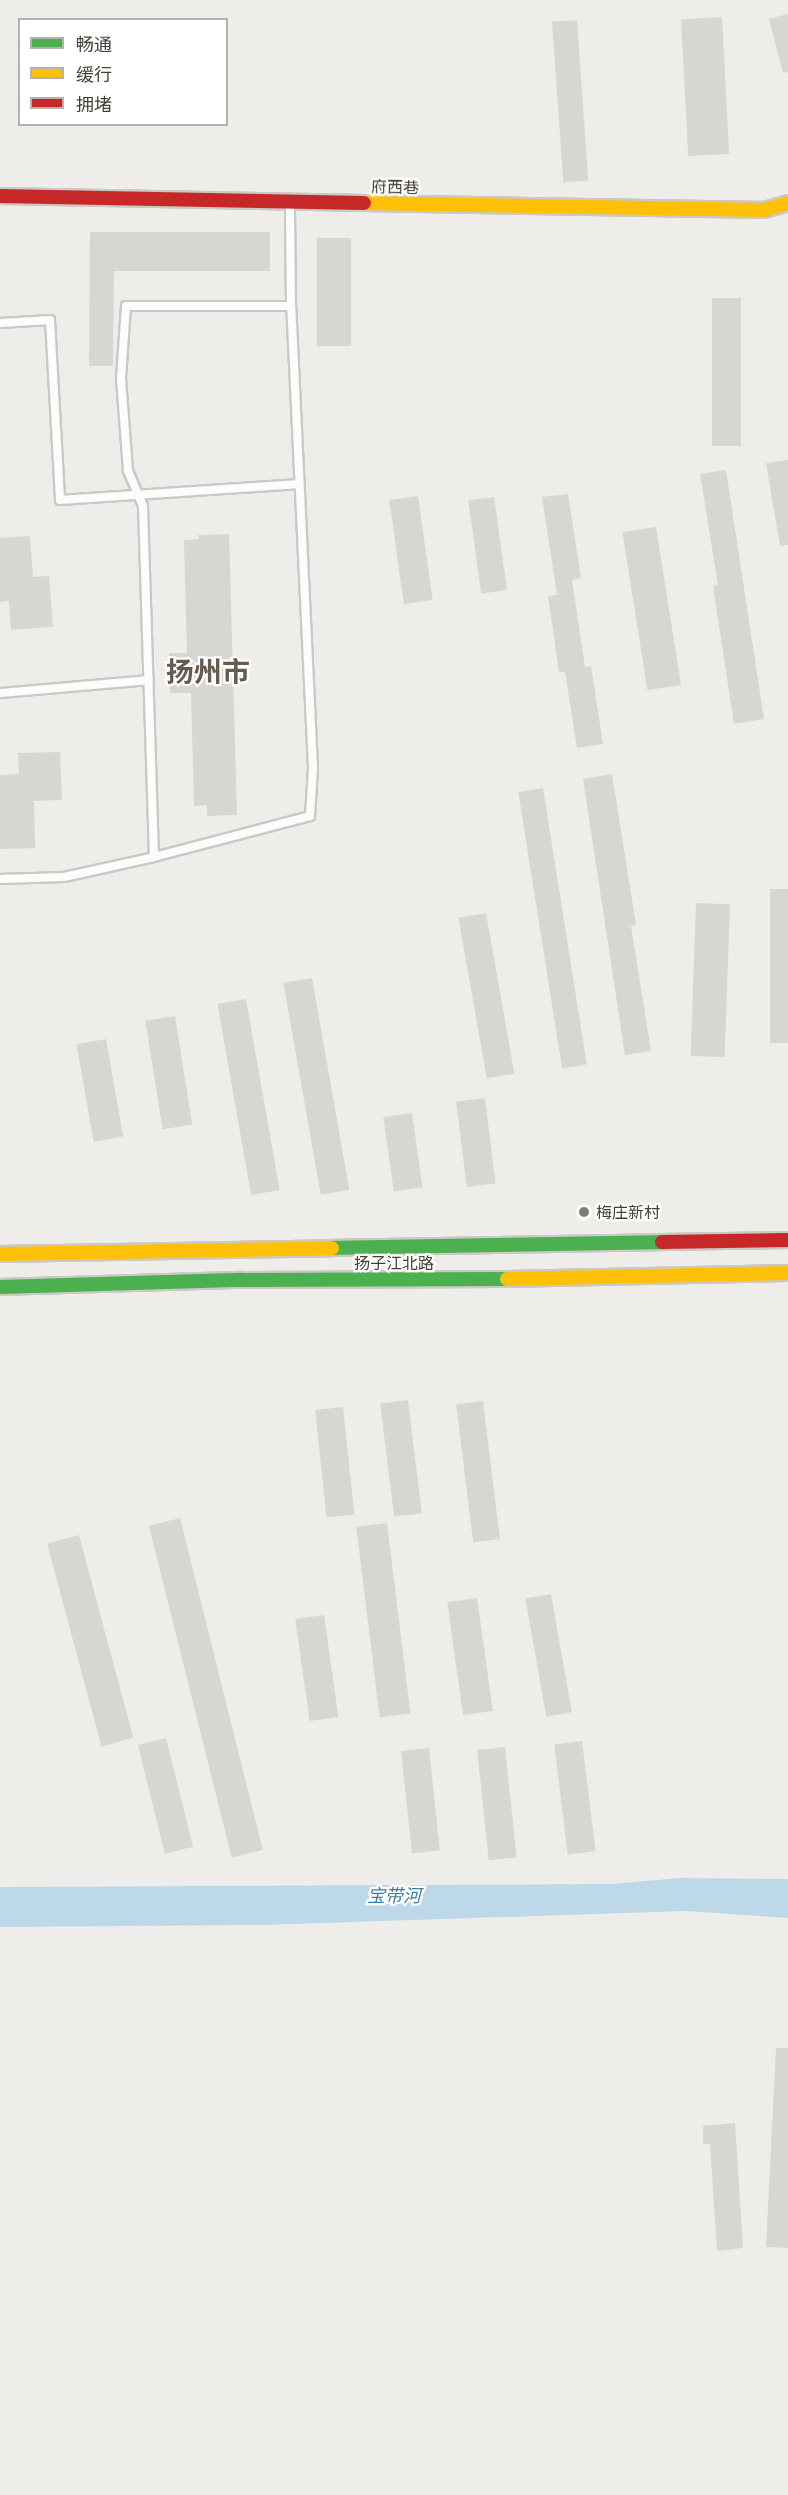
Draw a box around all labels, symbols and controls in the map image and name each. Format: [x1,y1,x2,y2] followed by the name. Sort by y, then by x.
[18,18,228,126] legend
[76,32,112,57] text: 畅通
[76,62,112,87] text: 缓行
[76,92,112,117] text: 拥堵
[371,177,419,197] street label: 府西巷
[166,655,250,689] district label: 扬州市
[596,1202,660,1222] place label: 梅庄新村
[577,1205,591,1219] marker: 梅庄新村
[354,1253,434,1273] street label: 扬子江北路
[367,1885,421,1907] water label: 宝带河

